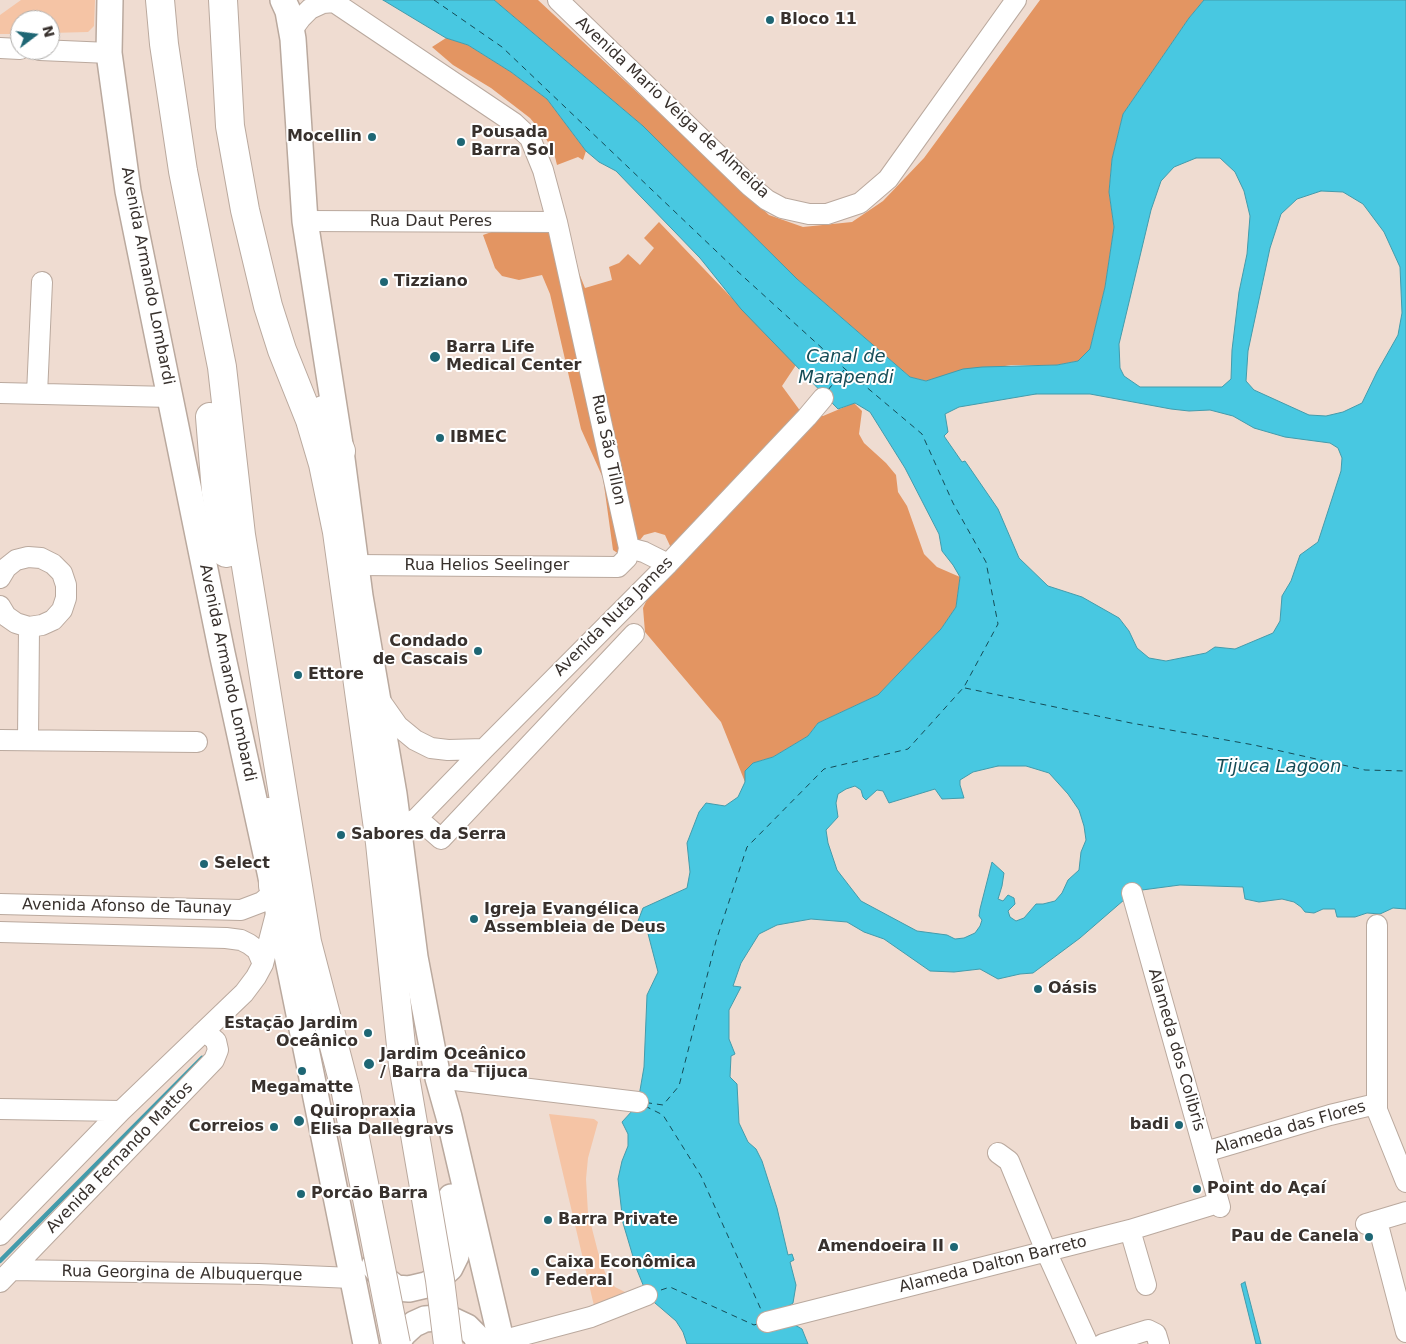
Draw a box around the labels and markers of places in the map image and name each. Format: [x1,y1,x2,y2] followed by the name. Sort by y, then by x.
[780,10,857,30] place label: Bloco 11
[764,14,776,26] marker: Bloco 11
[471,123,554,161] place label: Pousada Barra Sol
[287,127,362,147] place label: Mocellin
[366,131,378,143] marker: Mocellin
[455,136,467,148] marker: Pousada Barra Sol
[394,272,468,292] place label: Tizziano
[378,276,390,288] marker: Tizziano
[446,338,581,376] place label: Barra Life Medical Center
[428,350,442,364] marker: Barra Life Medical Center
[450,428,507,448] place label: IBMEC
[434,432,446,444] marker: IBMEC
[373,632,468,670] place label: Condado de Cascais
[472,645,484,657] marker: Condado de Cascais
[308,665,364,685] place label: Ettore
[292,669,304,681] marker: Ettore
[351,825,506,845] place label: Sabores da Serra
[335,829,347,841] marker: Sabores da Serra
[214,854,270,874] place label: Select
[198,858,210,870] marker: Select
[484,900,666,938] place label: Igreja Evangélica Assembleia de Deus
[468,913,480,925] marker: Igreja Evangélica Assembleia de Deus
[1048,979,1097,999] place label: Oásis
[1032,983,1044,995] marker: Oásis
[224,1014,358,1052] place label: Estação Jardim Oceânico
[362,1027,374,1039] marker: Estação Jardim Oceânico
[380,1045,528,1083] place label: Jardim Oceânico / Barra da Tijuca
[362,1057,376,1071] marker: Jardim Oceânico / Barra da Tijuca
[296,1065,308,1077] marker: Megamatte
[251,1078,353,1098] place label: Megamatte
[310,1102,454,1140] place label: Quiropraxia Elisa Dallegravs
[292,1114,306,1128] marker: Quiropraxia Elisa Dallegravs
[1130,1115,1169,1135] place label: badi
[189,1117,264,1137] place label: Correios
[1173,1119,1185,1131] marker: badi
[268,1121,280,1133] marker: Correios
[1207,1179,1326,1199] place label: Point do Açaí
[1191,1183,1203,1195] marker: Point do Açaí
[311,1184,428,1204] place label: Porcão Barra
[295,1188,307,1200] marker: Porcão Barra
[558,1210,678,1230] place label: Barra Private
[542,1214,554,1226] marker: Barra Private
[1231,1227,1359,1247] place label: Pau de Canela
[1363,1231,1375,1243] marker: Pau de Canela
[818,1237,944,1257] place label: Amendoeira II
[948,1241,960,1253] marker: Amendoeira II
[545,1253,696,1291] place label: Caixa Econômica Federal
[529,1266,541,1278] marker: Caixa Econômica Federal

